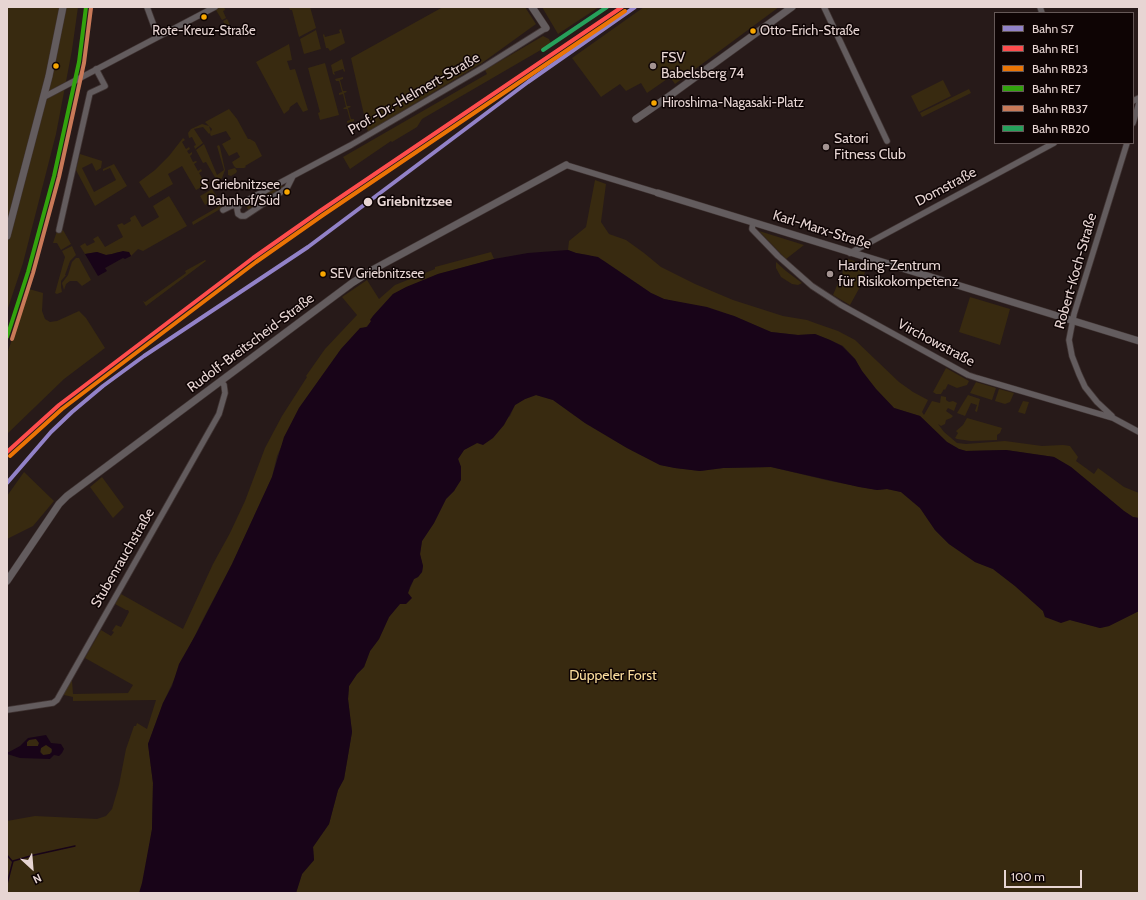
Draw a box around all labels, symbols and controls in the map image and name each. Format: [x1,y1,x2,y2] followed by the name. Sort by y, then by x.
[199,12,209,22] marker: Rote-Kreuz-Straße
[994,12,1134,144] legend
[1032,21,1074,36] text: Bahn S7
[152,23,256,39] place label: Rote-Kreuz-Straße
[760,23,860,39] place label: Otto-Erich-Straße
[748,26,758,36] marker: Otto-Erich-Straße
[1032,41,1079,56] text: Bahn RE1
[345,49,483,139] street label: Prof.-Dr.-Helmert-Straße
[661,50,744,82] place label: FSV Babelsberg 74
[51,61,61,71] unlabelled marker
[648,61,658,71] marker: FSV Babelsberg 74
[1032,61,1088,76] text: Bahn RB23
[1032,81,1081,96] text: Bahn RE7
[662,95,804,111] place label: Hiroshima-Nagasaki-Platz
[649,98,659,108] marker: Hiroshima-Nagasaki-Platz
[1032,101,1088,116] text: Bahn RB37
[1032,121,1090,136] text: Bahn RB20
[834,131,906,164] place label: Satori Fitness Club
[821,142,831,152] marker: Satori Fitness Club
[913,164,979,210] street label: Domstraße
[201,177,280,208] place label: S Griebnitzsee Bahnhof/Süd
[282,187,292,197] marker: S Griebnitzsee Bahnhof/Süd
[377,194,452,210] place label: Griebnitzsee
[362,196,374,208] marker: Griebnitzsee
[771,207,873,253] street label: Karl-Marx-Straße
[1051,211,1101,331] street label: Robert-Koch-Straße
[838,258,958,290] place label: Harding-Zentrum für Risikokompetenz
[330,266,424,282] place label: SEV Griebnitzsee
[318,269,328,279] marker: SEV Griebnitzsee
[825,269,835,279] marker: Harding-Zentrum für Risikokompetenz
[184,290,318,396] street label: Rudolf-Breitscheid-Straße
[895,316,977,370] street label: Virchowstraße
[88,505,158,611] street label: Stubenrauchstraße
[569,668,657,684] park label: Düppeler Forst
[12,848,52,888] north arrow
[1006,862,1084,888] scale bar
[1011,869,1045,884] text: 100 m
[31,871,44,887] text: N

